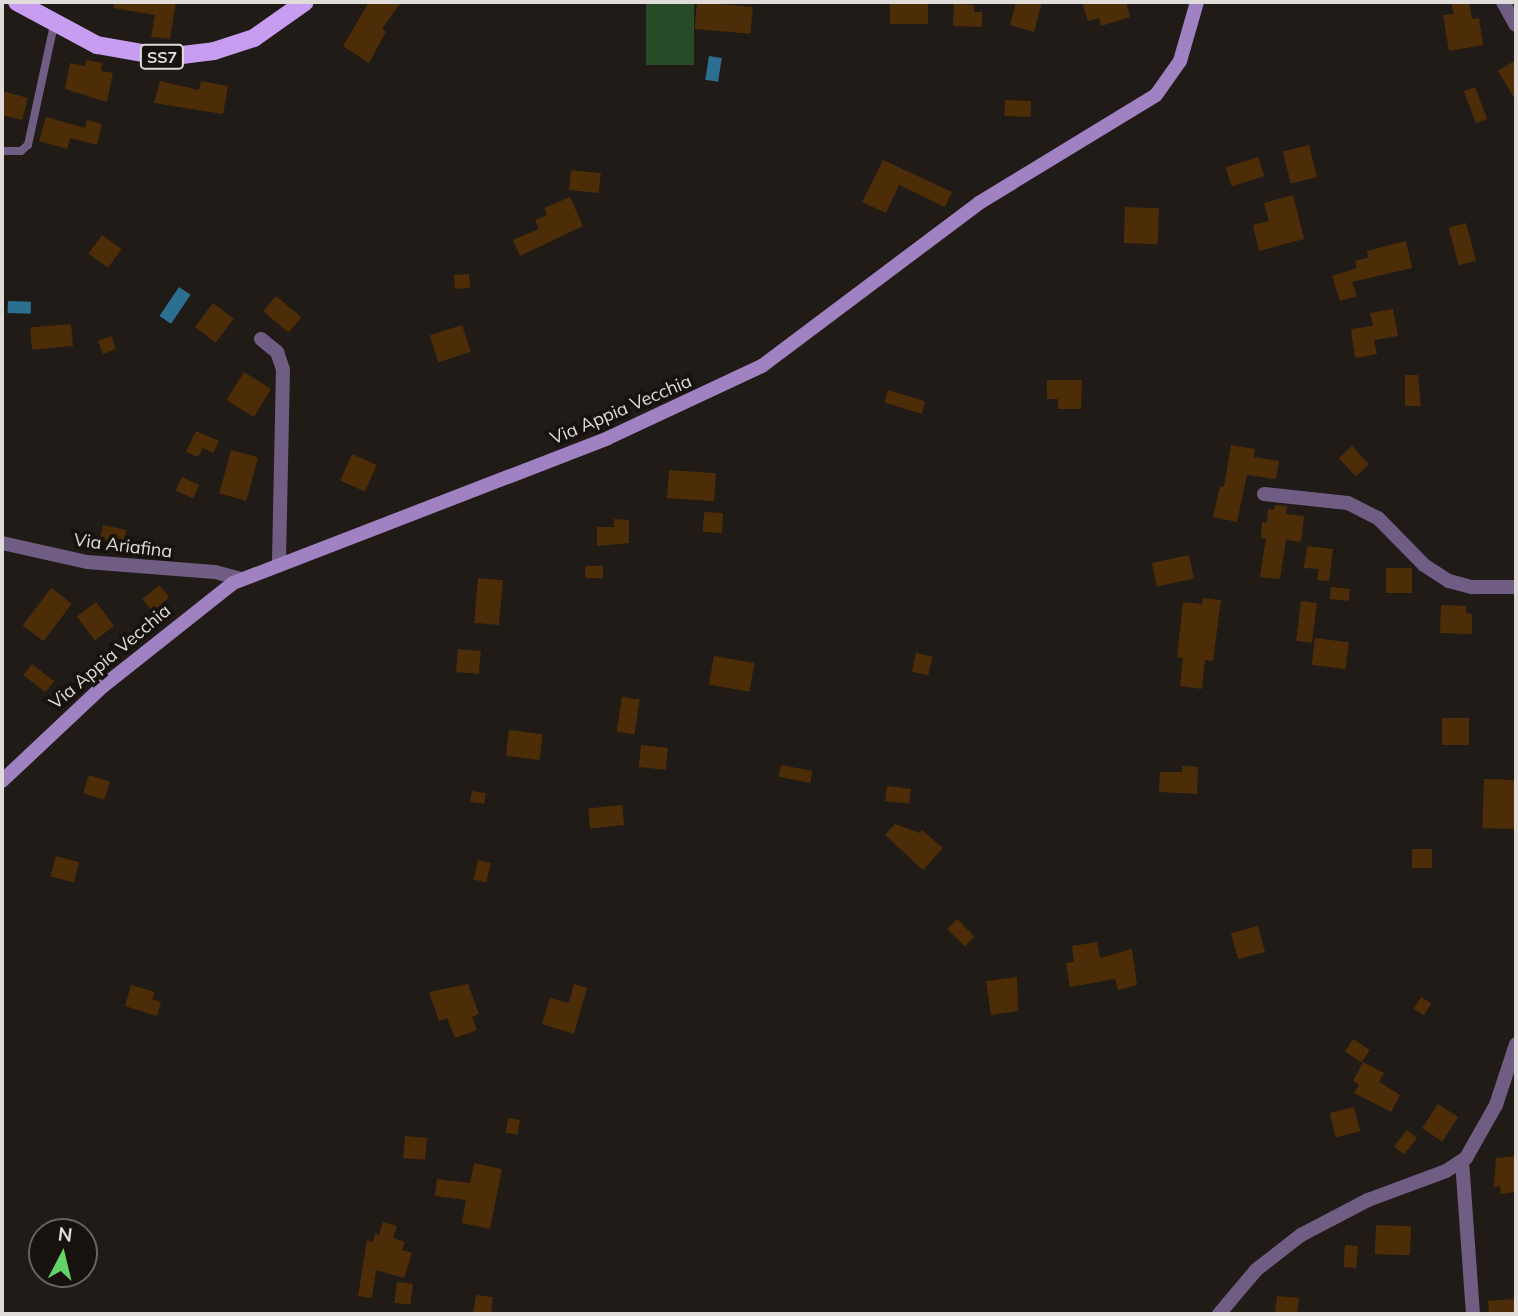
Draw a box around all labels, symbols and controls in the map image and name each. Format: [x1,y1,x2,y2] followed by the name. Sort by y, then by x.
[139,44,185,69] road number: SS7
[547,370,695,450] street label: Via Appia Vecchia
[73,529,173,563] street label: Via Ariafina
[45,600,175,714] street label: Via Appia Vecchia
[28,1218,98,1288] north arrow
[57,1221,74,1247] text: N

